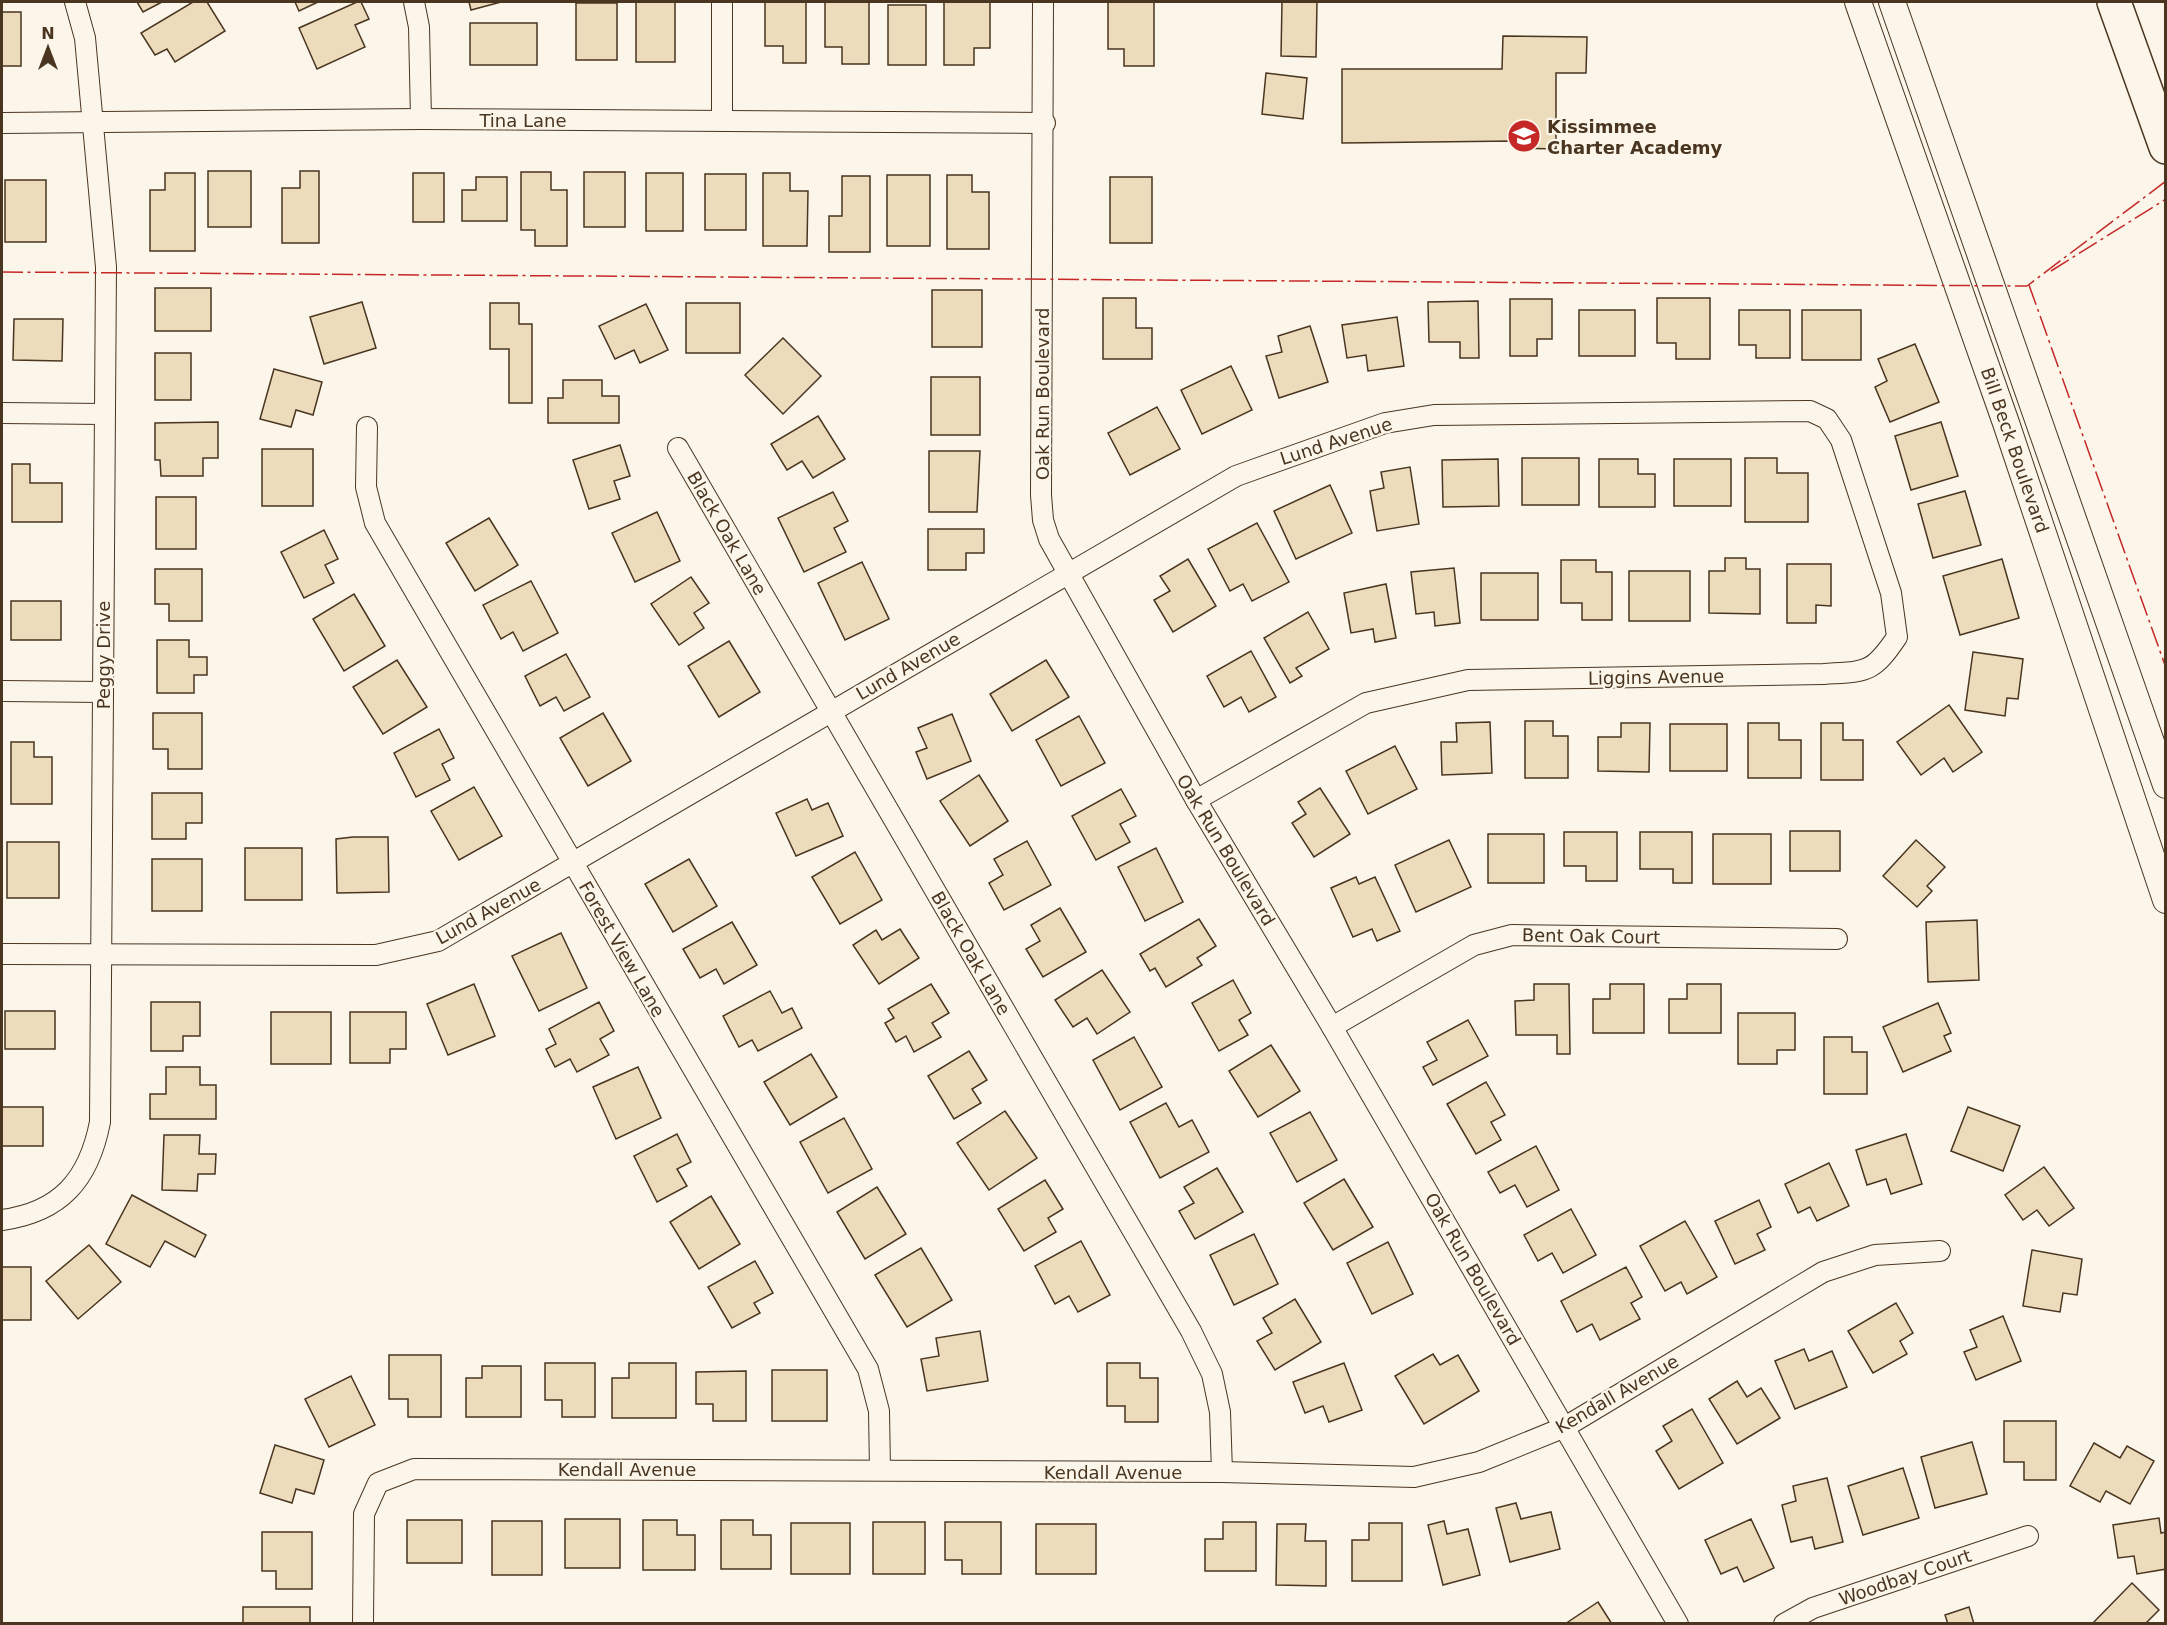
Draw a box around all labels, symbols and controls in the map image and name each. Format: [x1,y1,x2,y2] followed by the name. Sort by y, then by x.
[18,18,78,78] north arrow
[41,24,55,43] text: N
[478,110,567,131] street label: Tina Lane
[1547,116,1723,158] place label: Kissimmee Charter Academy
[1506,118,1542,154] school or university icon: Kissimmee Charter Academy
[1032,308,1053,480] street label: Oak Run Boulevard
[1977,365,2053,535] street label: Bill Beck Boulevard
[1277,413,1395,469] street label: Lund Avenue
[683,467,771,599] street label: Black Oak Lane
[93,601,114,709] street label: Peggy Drive
[852,628,964,704] street label: Lund Avenue
[1588,665,1724,689] street label: Liggins Avenue
[1173,771,1279,929] street label: Oak Run Boulevard
[432,874,544,948] street label: Lund Avenue
[575,878,669,1020] street label: Forest View Lane
[927,887,1015,1019] street label: Black Oak Lane
[1522,924,1660,948] street label: Bent Oak Court
[1421,1189,1525,1349] street label: Oak Run Boulevard
[1552,1350,1682,1438] street label: Kendall Avenue
[558,1459,696,1480] street label: Kendall Avenue
[1044,1462,1182,1483] street label: Kendall Avenue
[1836,1545,1974,1609] street label: Woodbay Court

